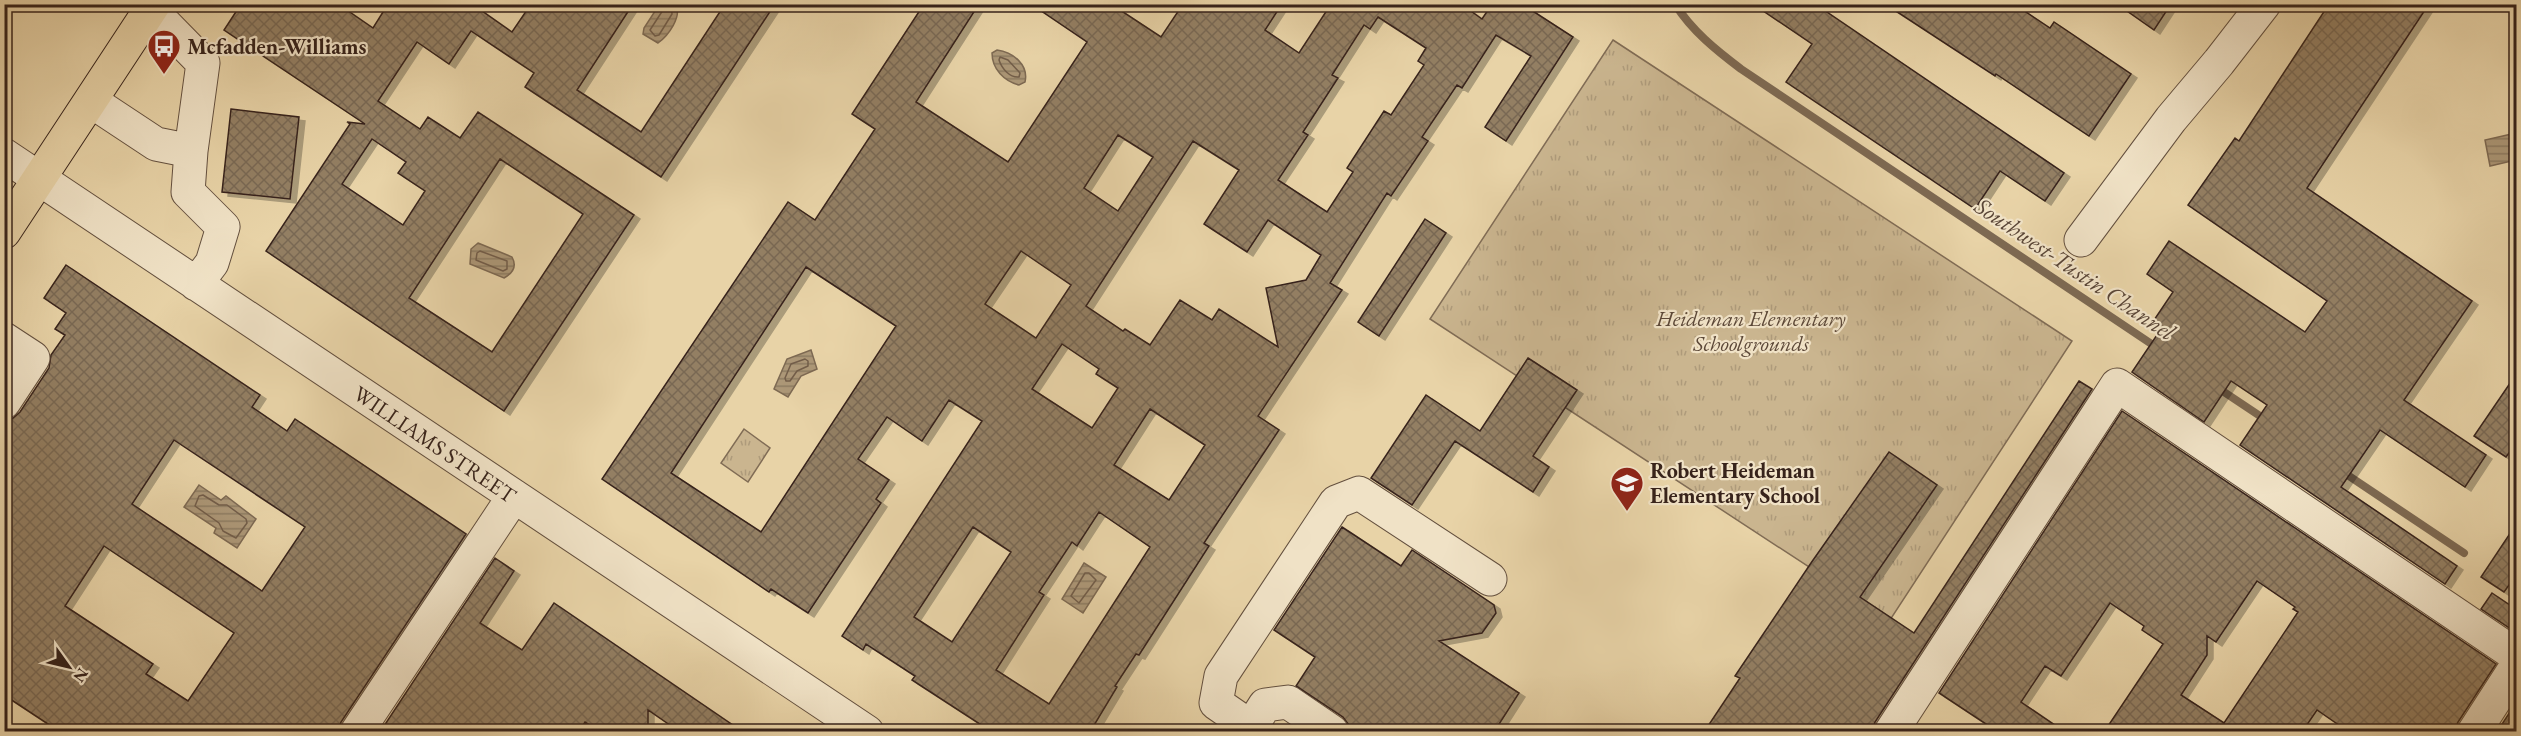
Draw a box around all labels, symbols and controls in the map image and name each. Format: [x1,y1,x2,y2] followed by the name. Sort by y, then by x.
[146,28,182,75] bus stop icon: Mcfadden-Williams
[187,32,367,61] place label: Mcfadden-Williams
[1968,189,2182,348] water label: Southwest-Tustin Channel
[1655,304,1846,358] park label: Heideman Elementary Schoolgrounds
[348,379,522,510] street label: WILLIAMS STREET
[1650,456,1820,510] place label: Robert Heideman Elementary School
[1609,465,1645,512] school or university icon: Robert Heideman Elementary School
[39,637,99,697] north arrow
[69,664,93,686] text: N

